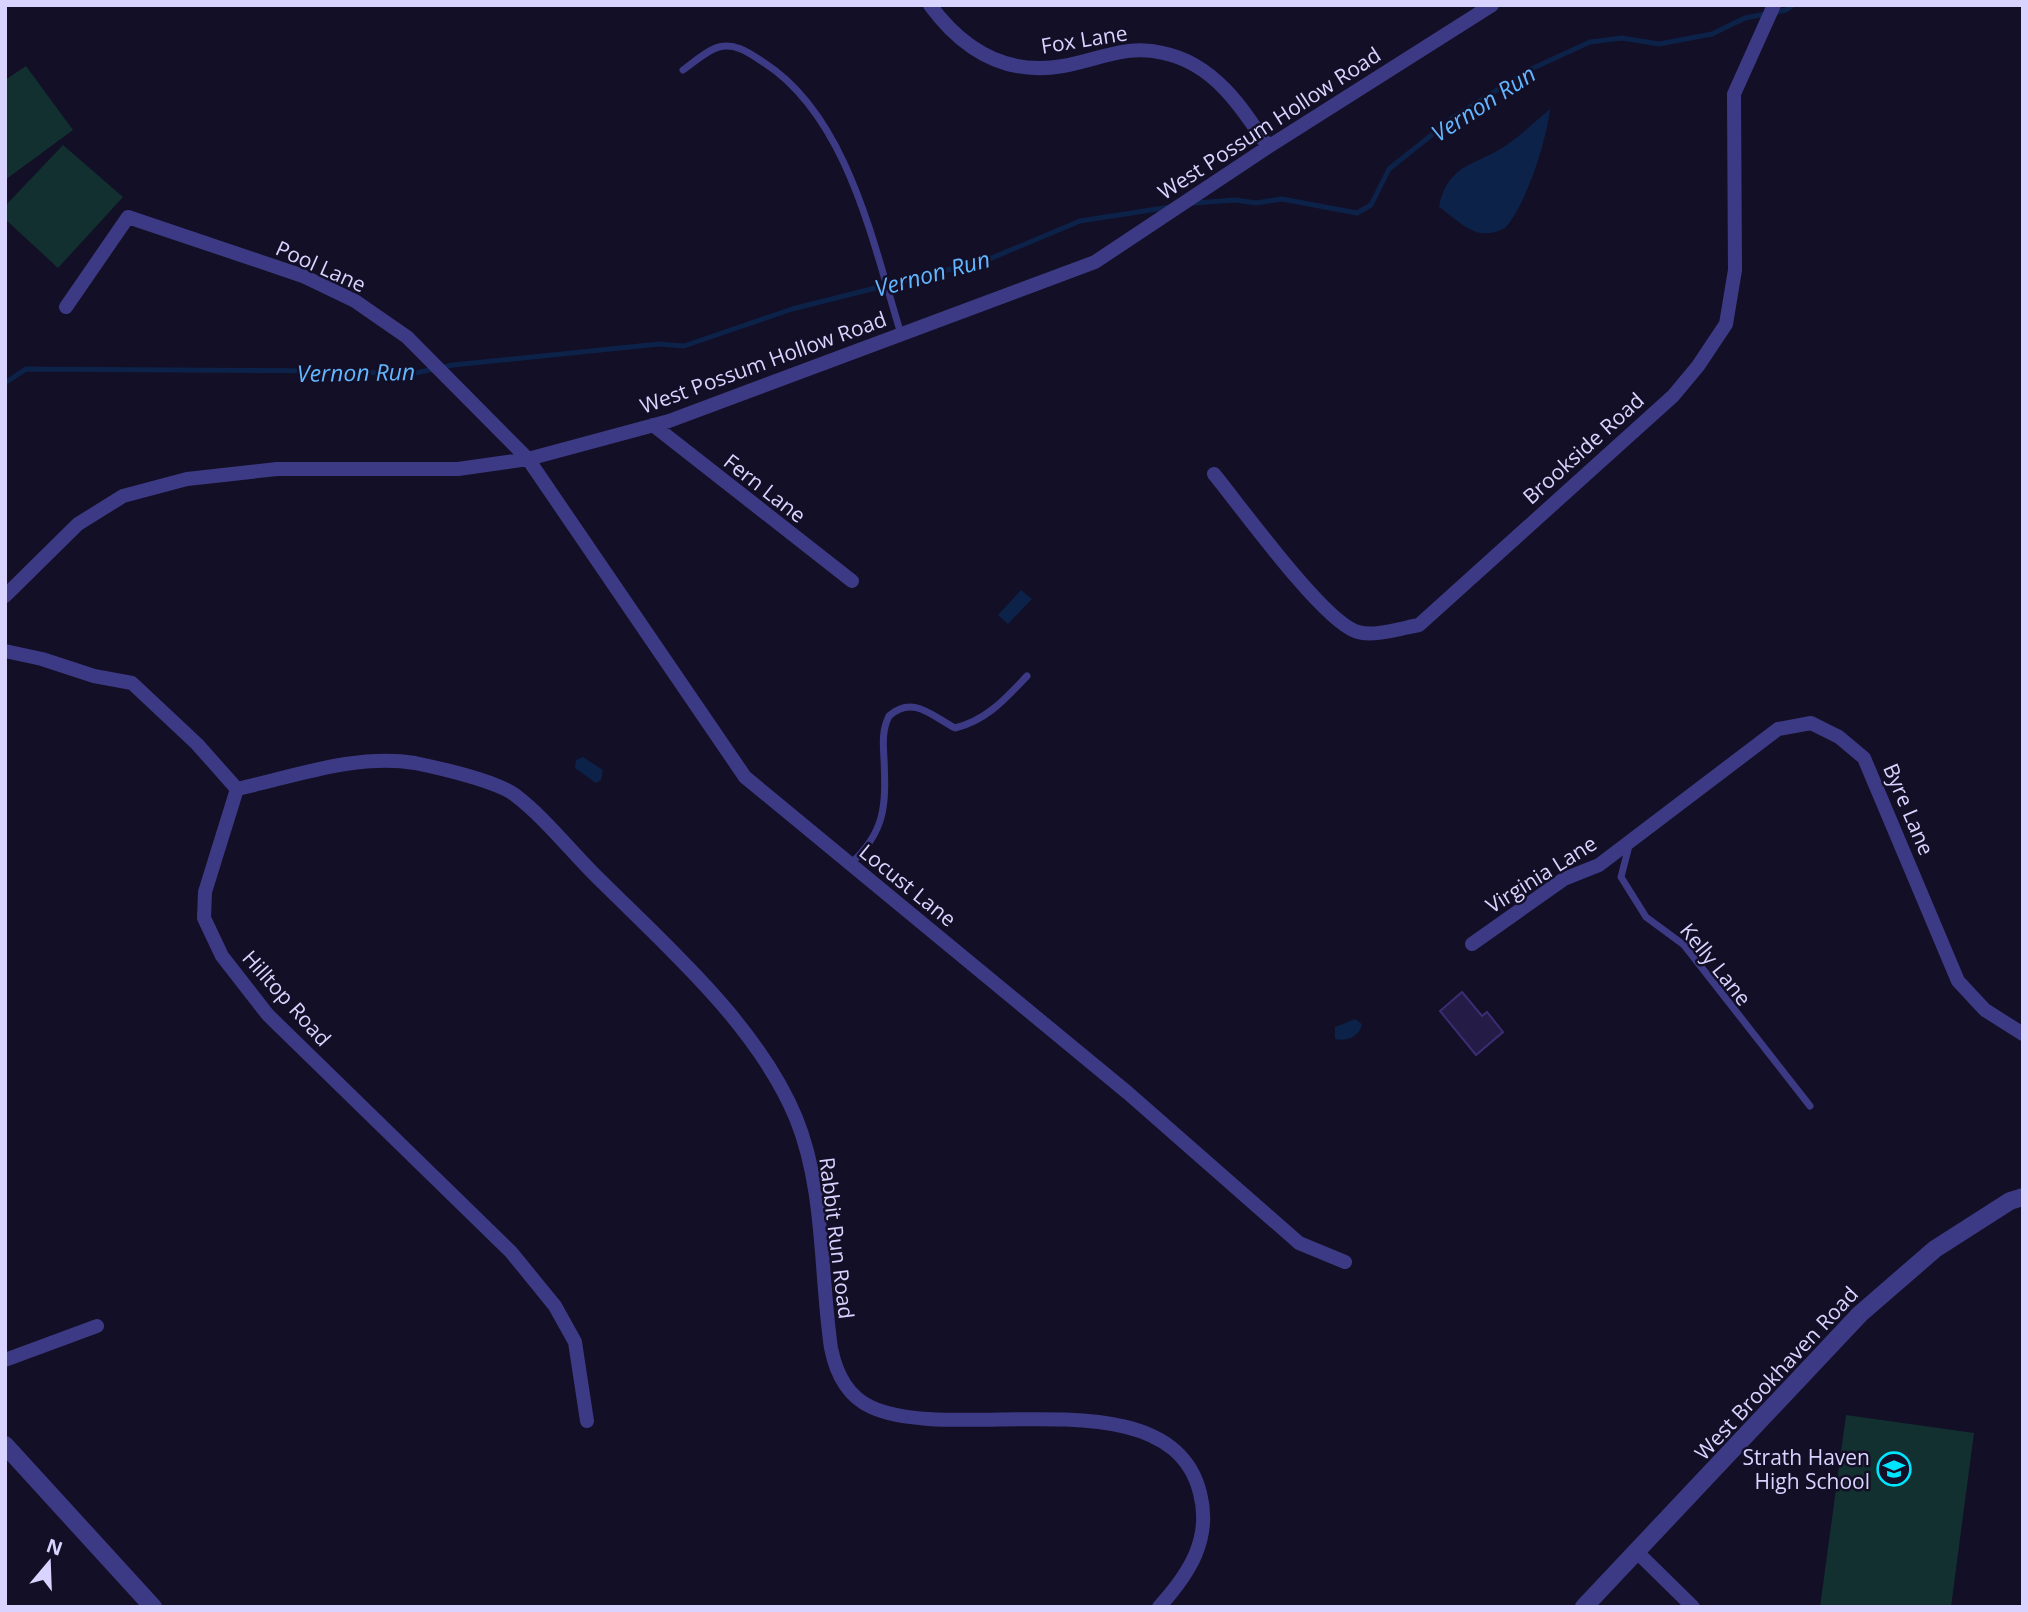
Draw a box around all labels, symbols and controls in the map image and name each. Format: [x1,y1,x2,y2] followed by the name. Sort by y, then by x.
[1039,18,1129,60] street label: Fox Lane
[1152,40,1386,206] street label: West Possum Hollow Road
[1425,57,1541,149] water label: Vernon Run
[271,234,371,298] street label: Pool Lane
[871,242,993,304] water label: Vernon Run
[636,304,890,420] street label: West Possum Hollow Road
[297,355,415,389] water label: Vernon Run
[1516,386,1650,510] street label: Brookside Road
[718,447,812,529] street label: Fern Lane
[1877,759,1941,859] street label: Byre Lane
[1480,829,1602,919] street label: Virginia Lane
[854,837,962,933] street label: Locust Lane
[1674,917,1758,1011] street label: Kelly Lane
[236,944,338,1052] street label: Hilltop Road
[813,1155,861,1321] street label: Rabbit Run Road
[1688,1280,1864,1466] street label: West Brookhaven Road
[1743,1443,1870,1495] place label: Strath Haven High School
[1875,1450,1913,1488] school or university icon: Strath Haven High School
[14,1528,84,1598] north arrow
[43,1532,66,1562] text: N

